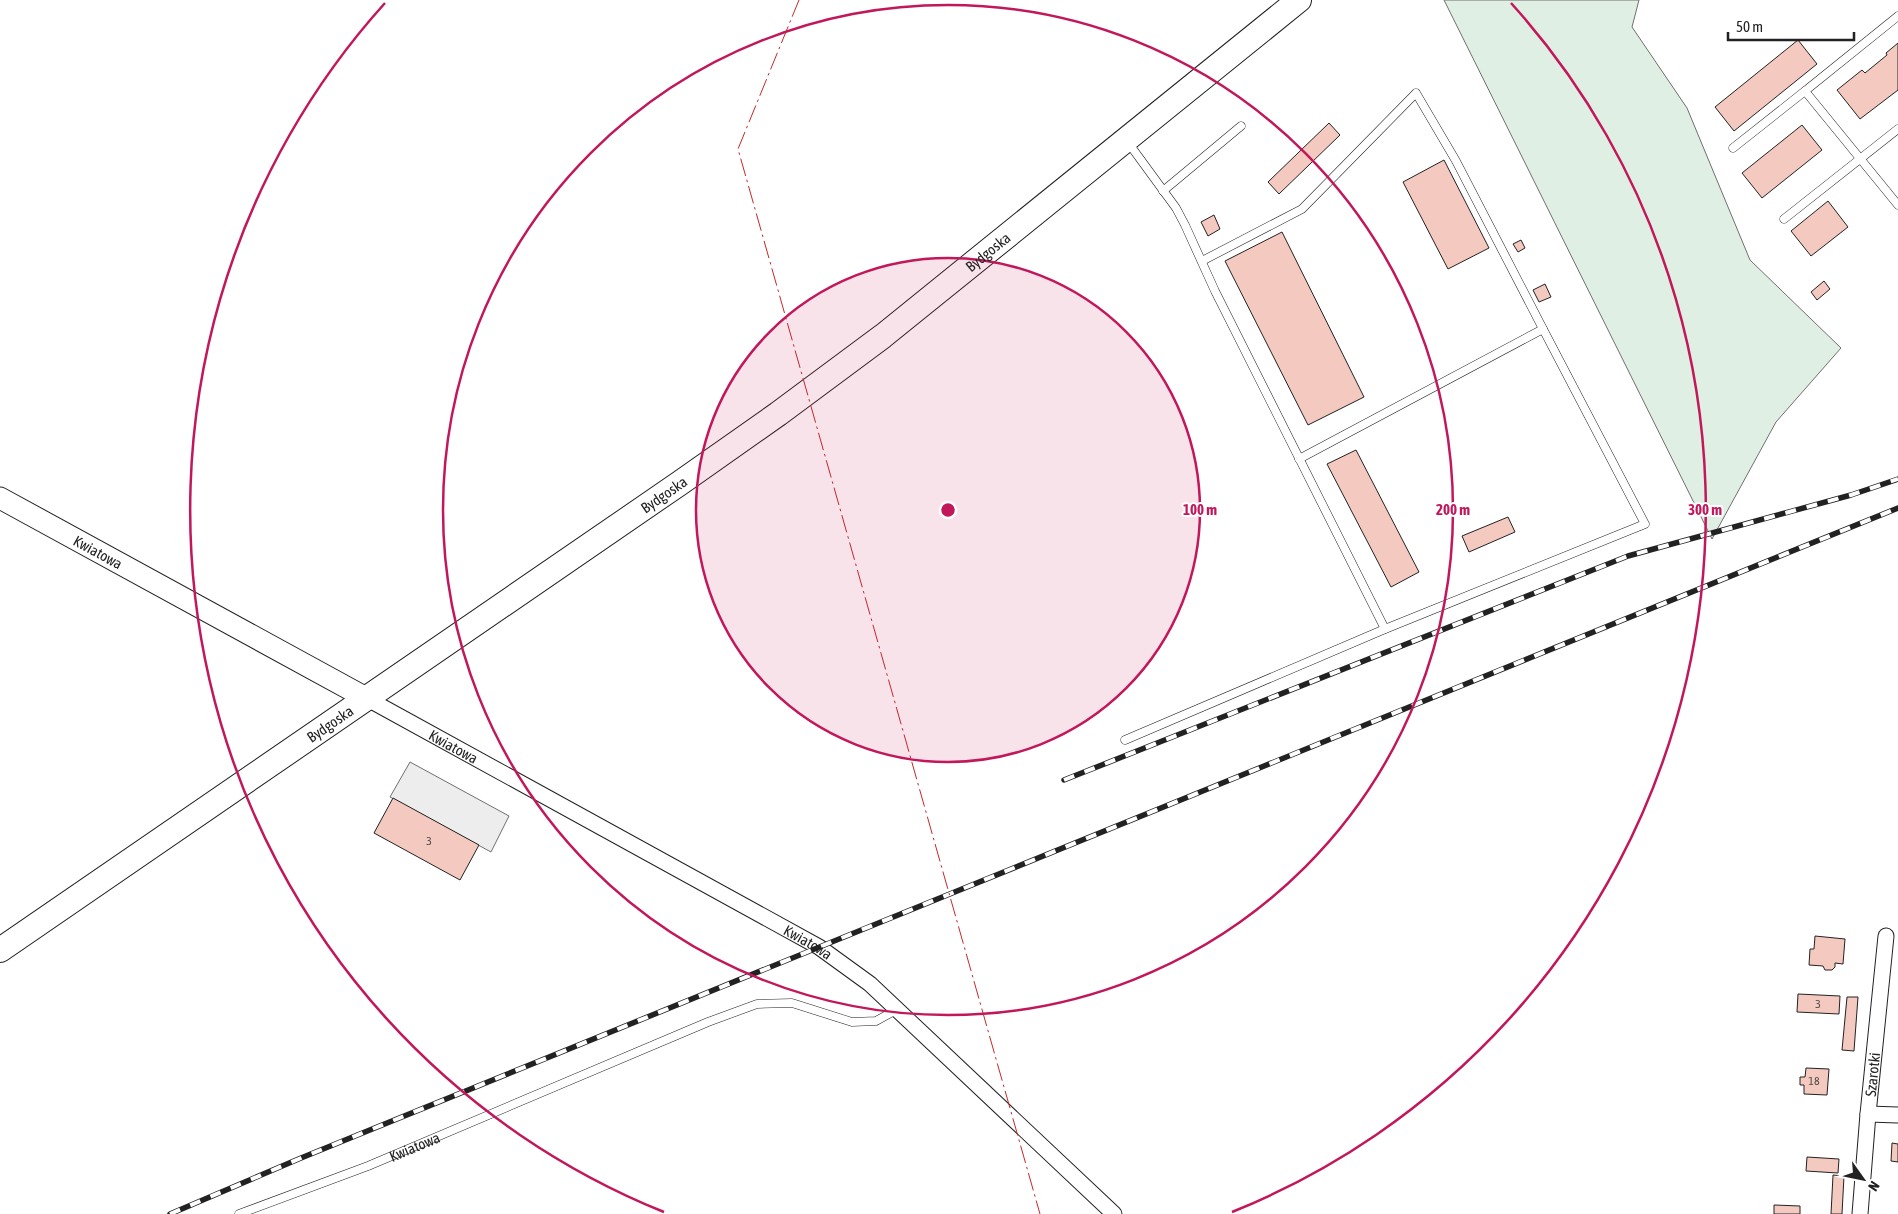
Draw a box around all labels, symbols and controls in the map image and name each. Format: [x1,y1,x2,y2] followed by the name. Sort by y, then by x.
[1728,10,1854,42] scale bar
[1736,18,1763,35] text: 50 m
[962,228,1013,275] street label: Bydgoska
[637,472,690,516] street label: Bydgoska
[939,501,957,519] centre of rings
[1183,501,1217,518] text: 100 m
[1436,501,1470,518] text: 200 m
[1688,501,1722,518] text: 300 m
[71,531,126,572] street label: Kwiatowa
[303,702,356,745] street label: Bydgoska
[426,726,481,766] street label: Kwiatowa
[426,834,432,848] house number: 3
[781,921,836,963] street label: Kwiatowa
[1815,997,1821,1011] house number: 3
[1861,1052,1883,1097] street label: Szarotki
[1808,1074,1820,1088] house number: 18
[387,1128,442,1165] street label: Kwiatowa
[1838,1154,1888,1204] north arrow
[1865,1178,1883,1194] text: N

